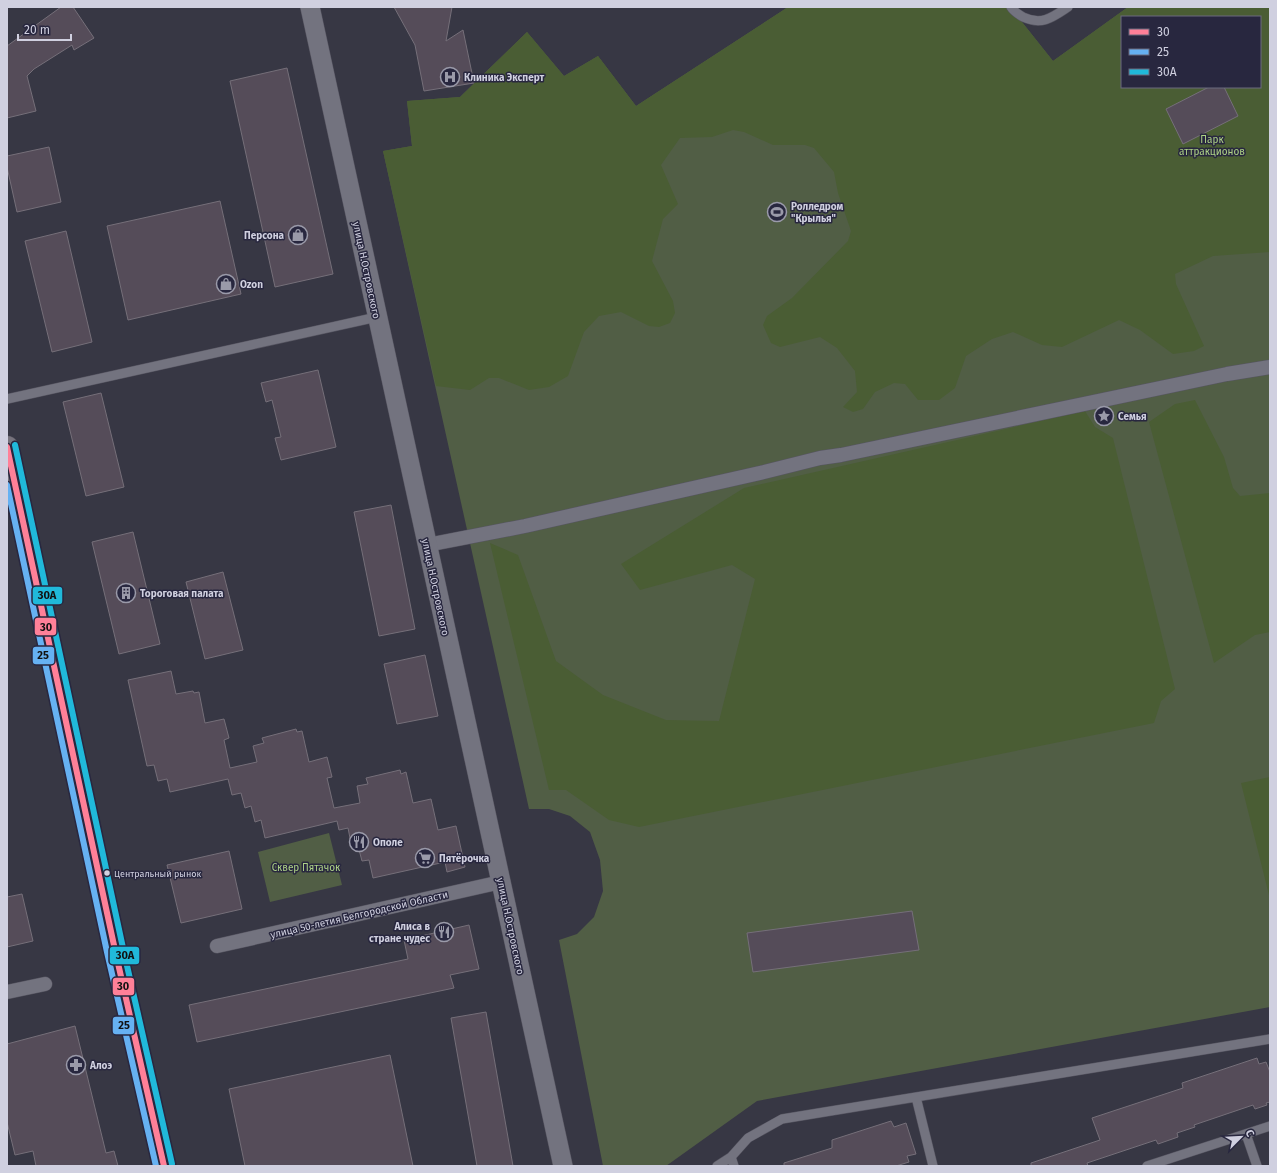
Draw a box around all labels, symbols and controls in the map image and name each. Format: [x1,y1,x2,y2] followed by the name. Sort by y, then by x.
[18,16,71,42] scale bar
[1121,16,1261,88] legend
[24,23,50,37] text: 20 m
[1157,25,1170,39] text: 30
[1157,45,1169,59] text: 25
[1157,65,1177,79] text: 30А
[439,66,461,88] hospital icon: Клиника Эксперт
[464,72,544,84] place label: Клиника Эксперт
[1179,134,1245,158] park label: Парк аттракционов
[766,201,788,223] sports icon: Ролледром "Крылья"
[791,201,844,225] place label: Ролледром "Крылья"
[350,221,382,320] street label: улица Н.Островского
[287,224,309,246] shop icon: Персона
[244,230,285,242] place label: Персона
[215,273,237,295] shop icon: Ozon
[240,279,263,291] place label: Ozon
[1093,405,1115,427] place icon: Семья
[1118,411,1147,423] place label: Семья
[419,538,451,637] street label: улица Н.Островского
[115,582,137,604] building icon: Тороговая палата
[32,586,63,605] line badge: 30А
[140,588,224,600] place label: Тороговая палата
[37,589,57,602] text: 30А
[34,617,57,636] line badge: 30
[39,621,53,634] text: 30
[32,646,55,665] line badge: 25
[37,649,49,662] text: 25
[348,831,370,853] restaurant icon: Ополе
[373,837,403,849] place label: Ополе
[414,847,436,869] supermarket icon: Пятёрочка
[439,853,490,865] place label: Пятёрочка
[272,862,341,874] park label: Сквер Пятачок
[102,868,112,878] marker: Центральный рынок
[114,869,202,879] place label: Центральный рынок
[494,877,526,976] street label: улица Н.Островского
[269,889,449,941] street label: улица 50-летия Белгородской Области
[369,921,430,945] place label: Алиса в стране чудес
[433,921,455,943] restaurant icon: Алиса в стране чудес
[109,946,140,965] line badge: 30А
[115,949,135,962] text: 30А
[112,977,135,996] line badge: 30
[116,980,130,993] text: 30
[112,1016,135,1035] line badge: 25
[118,1019,130,1032] text: 25
[65,1054,87,1076] pharmacy icon: Алоэ
[89,1060,112,1072] place label: Алоэ
[1221,1117,1261,1157] north arrow
[1242,1128,1257,1139] text: С

